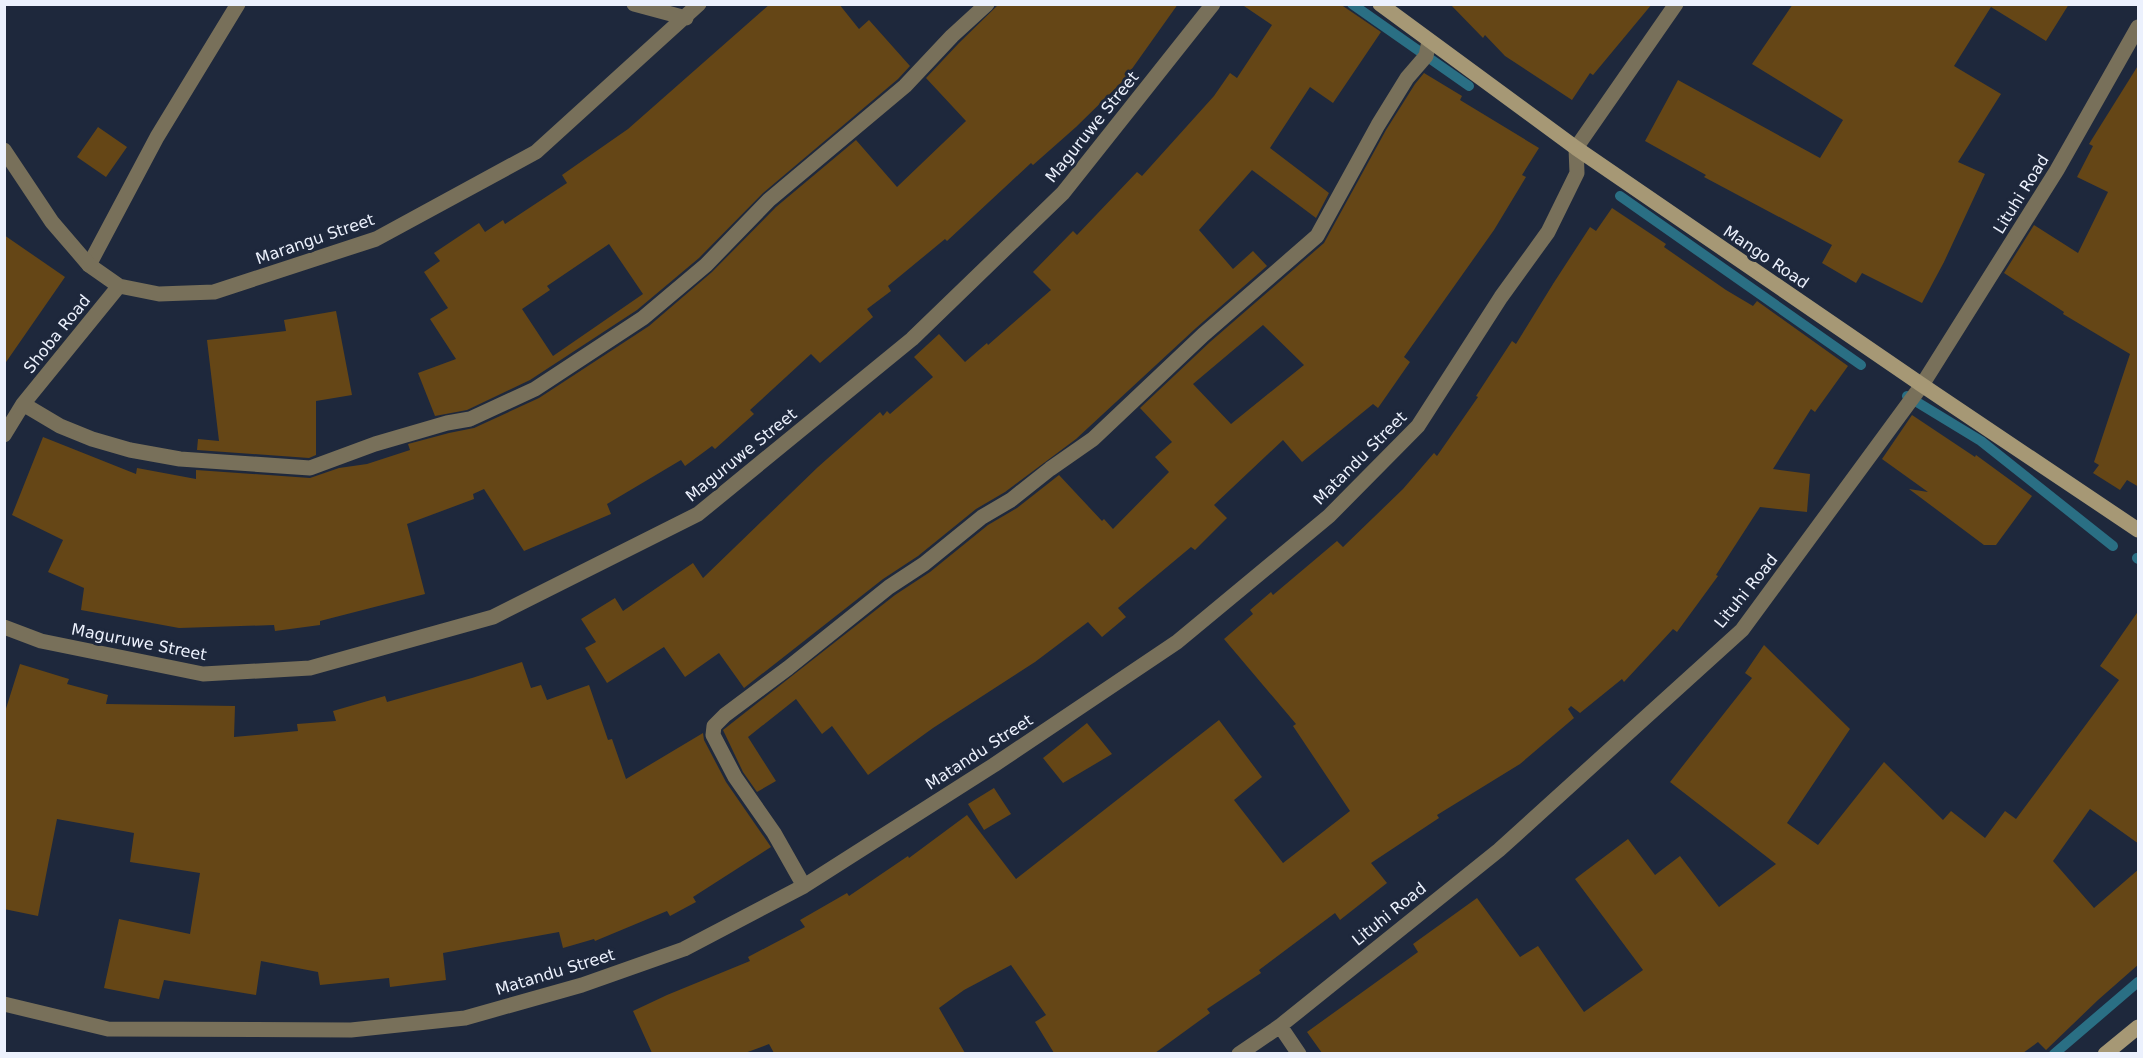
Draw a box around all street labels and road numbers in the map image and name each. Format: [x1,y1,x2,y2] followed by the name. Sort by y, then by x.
[1041,68,1143,186] street label: Maguruwe Street
[1989,151,2053,237] street label: Lituhi Road
[253,210,377,268] street label: Marangu Street
[1720,221,1812,293] street label: Mango Road
[20,291,94,377] street label: Shoba Road
[682,404,800,506] street label: Maguruwe Street
[1310,408,1410,508] street label: Matandu Street
[1710,550,1782,632] street label: Lituhi Road
[70,620,208,664] street label: Maguruwe Street
[922,710,1036,794] street label: Matandu Street
[1348,878,1430,950] street label: Lituhi Road
[493,945,617,999] street label: Matandu Street

